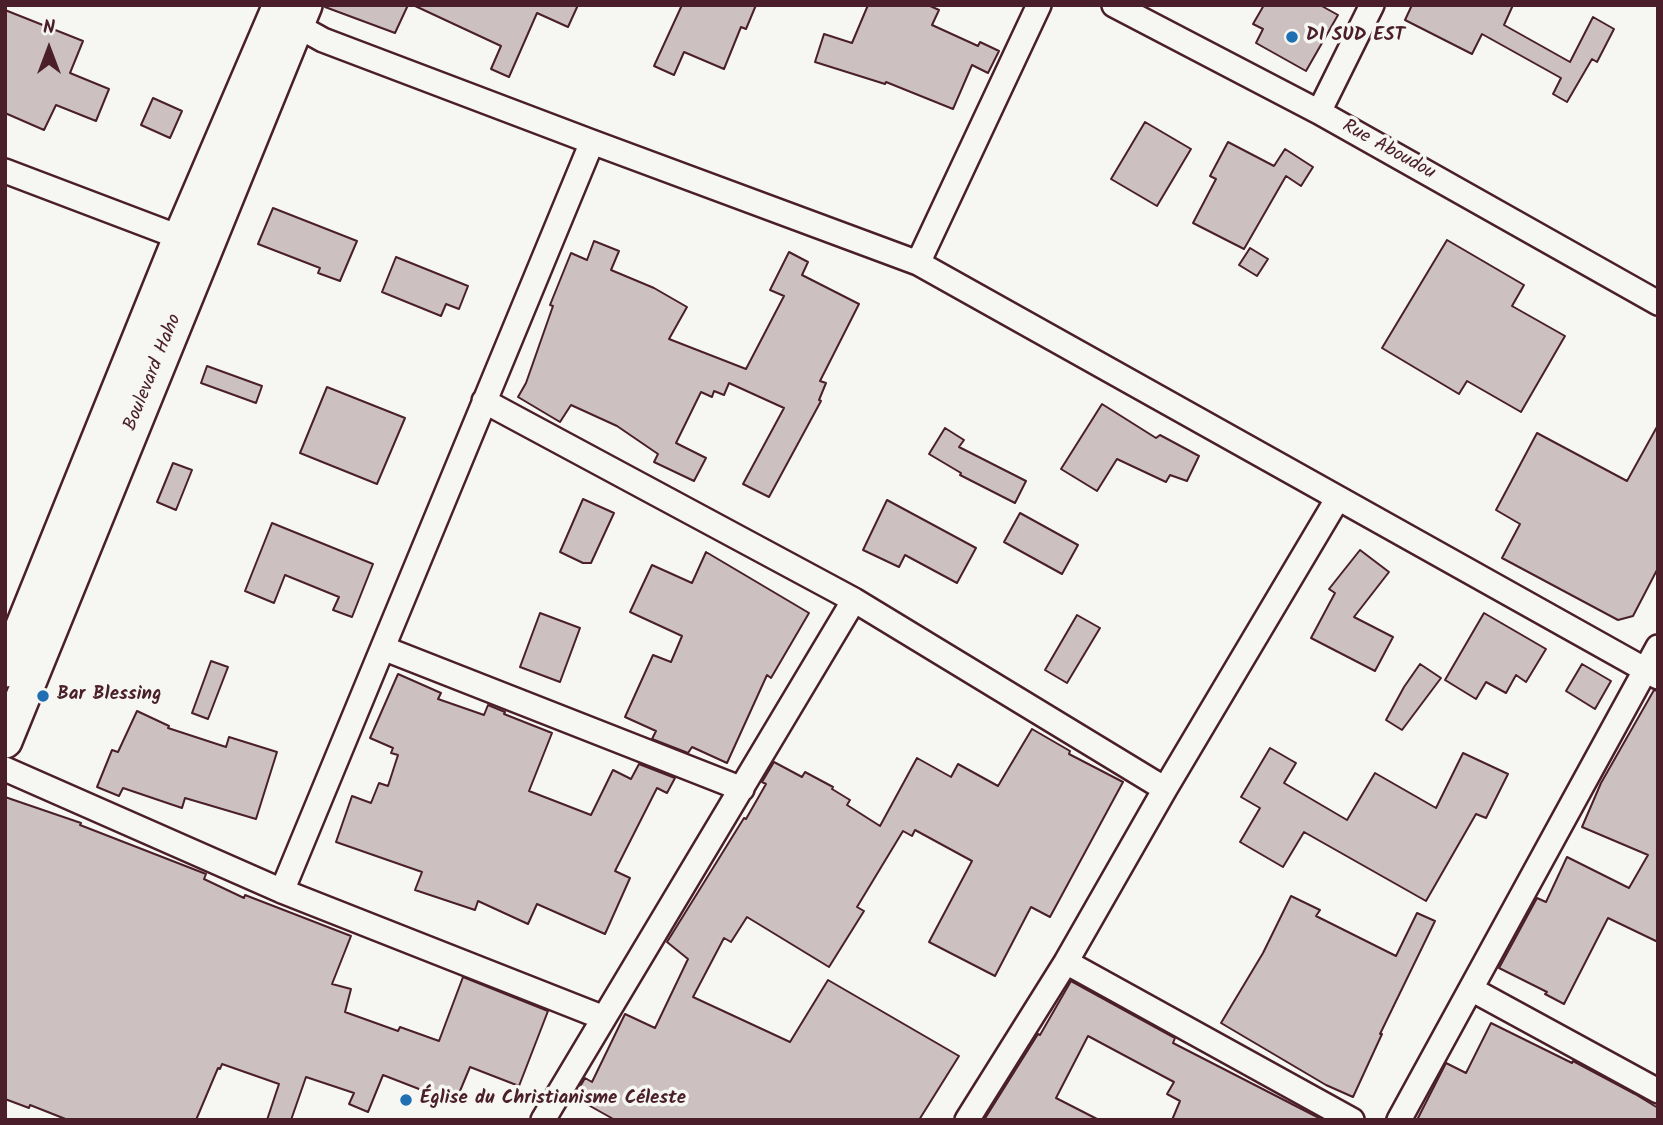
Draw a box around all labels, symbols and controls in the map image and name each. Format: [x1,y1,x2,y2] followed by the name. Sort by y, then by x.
[43,13,55,43] text: N
[14,14,84,84] north arrow
[1306,26,1405,48] place label: DI SUD EST
[1284,29,1300,45] marker: DI SUD EST
[1337,116,1439,186] street label: Rue Aboudou
[120,311,188,435] street label: Boulevard Haho
[57,685,161,707] place label: Bar Blessing
[35,688,51,704] marker: Bar Blessing
[420,1089,686,1111] place label: Église du Christianisme Céleste
[398,1092,414,1108] marker: Église du Christianisme Céleste

